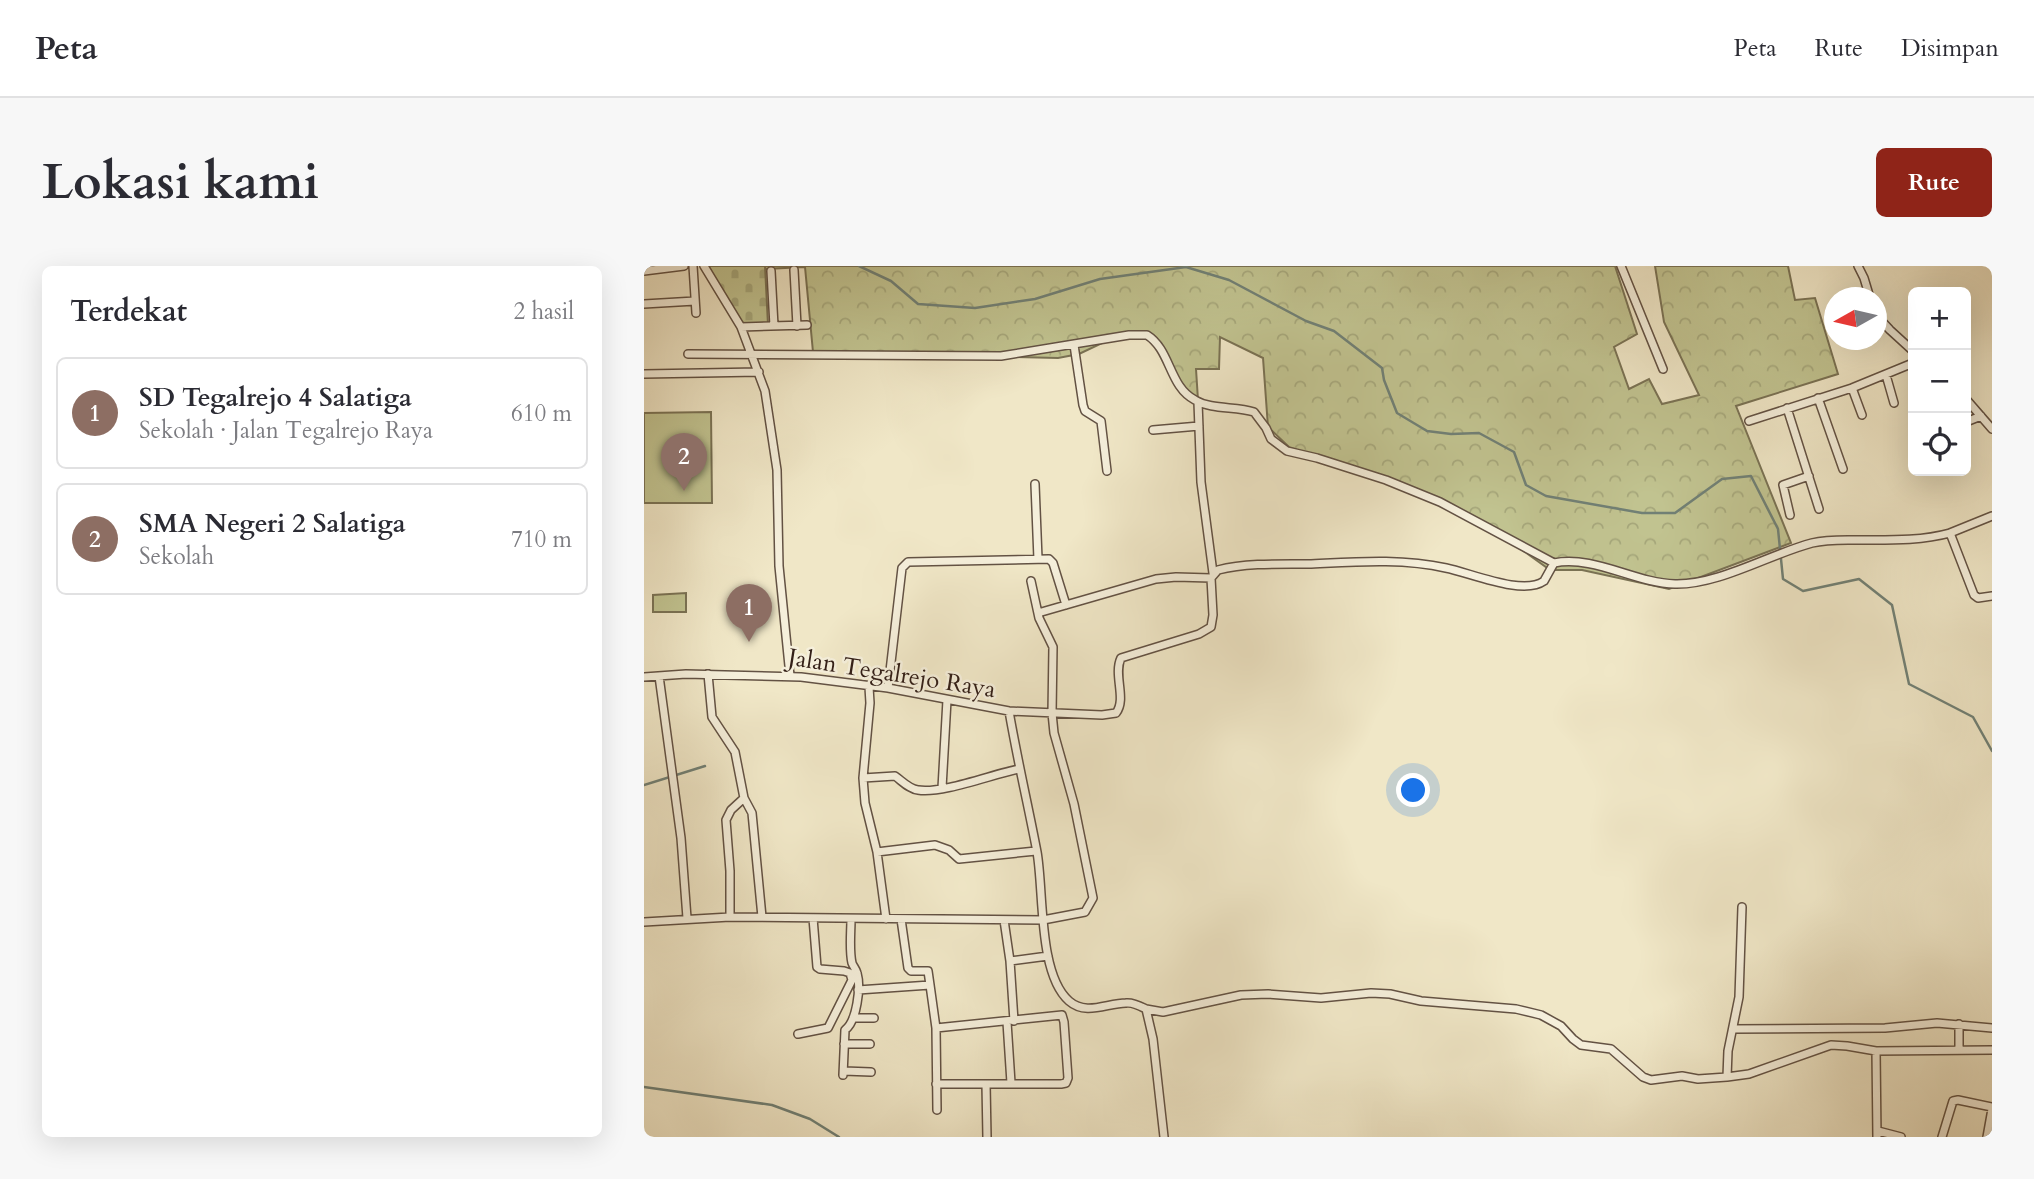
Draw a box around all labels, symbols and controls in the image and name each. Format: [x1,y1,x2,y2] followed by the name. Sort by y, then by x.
[35,26,98,71] text: Peta
[1734,32,1777,65] text: Peta
[1815,32,1863,65] text: Rute
[1901,32,1999,65] text: Disimpan
[1876,148,1992,217] button: Rute
[42,149,319,216] text: Lokasi kami
[1824,287,1887,350] north arrow
[1908,287,1971,476] map controls
[1908,287,1971,350] button: +
[70,291,187,332] text: Terdekat
[513,296,574,327] text: 2 hasil
[1908,350,1971,413] button: −
[139,380,412,415] text: SD Tegalrejo 4 Salatiga
[89,398,101,429] text: 1
[511,398,572,429] text: 610 m
[1908,413,1971,476] button: locate
[139,415,433,446] text: Sekolah · Jalan Tegalrejo Raya
[661,433,707,491] pin: 2
[139,506,406,541] text: SMA Negeri 2 Salatiga
[89,524,101,555] text: 2
[511,524,572,555] text: 710 m
[139,541,214,572] text: Sekolah
[726,584,772,642] pin: 1
[783,640,999,706] street label: Jalan Tegalrejo Raya
[1396,773,1430,807] your location

